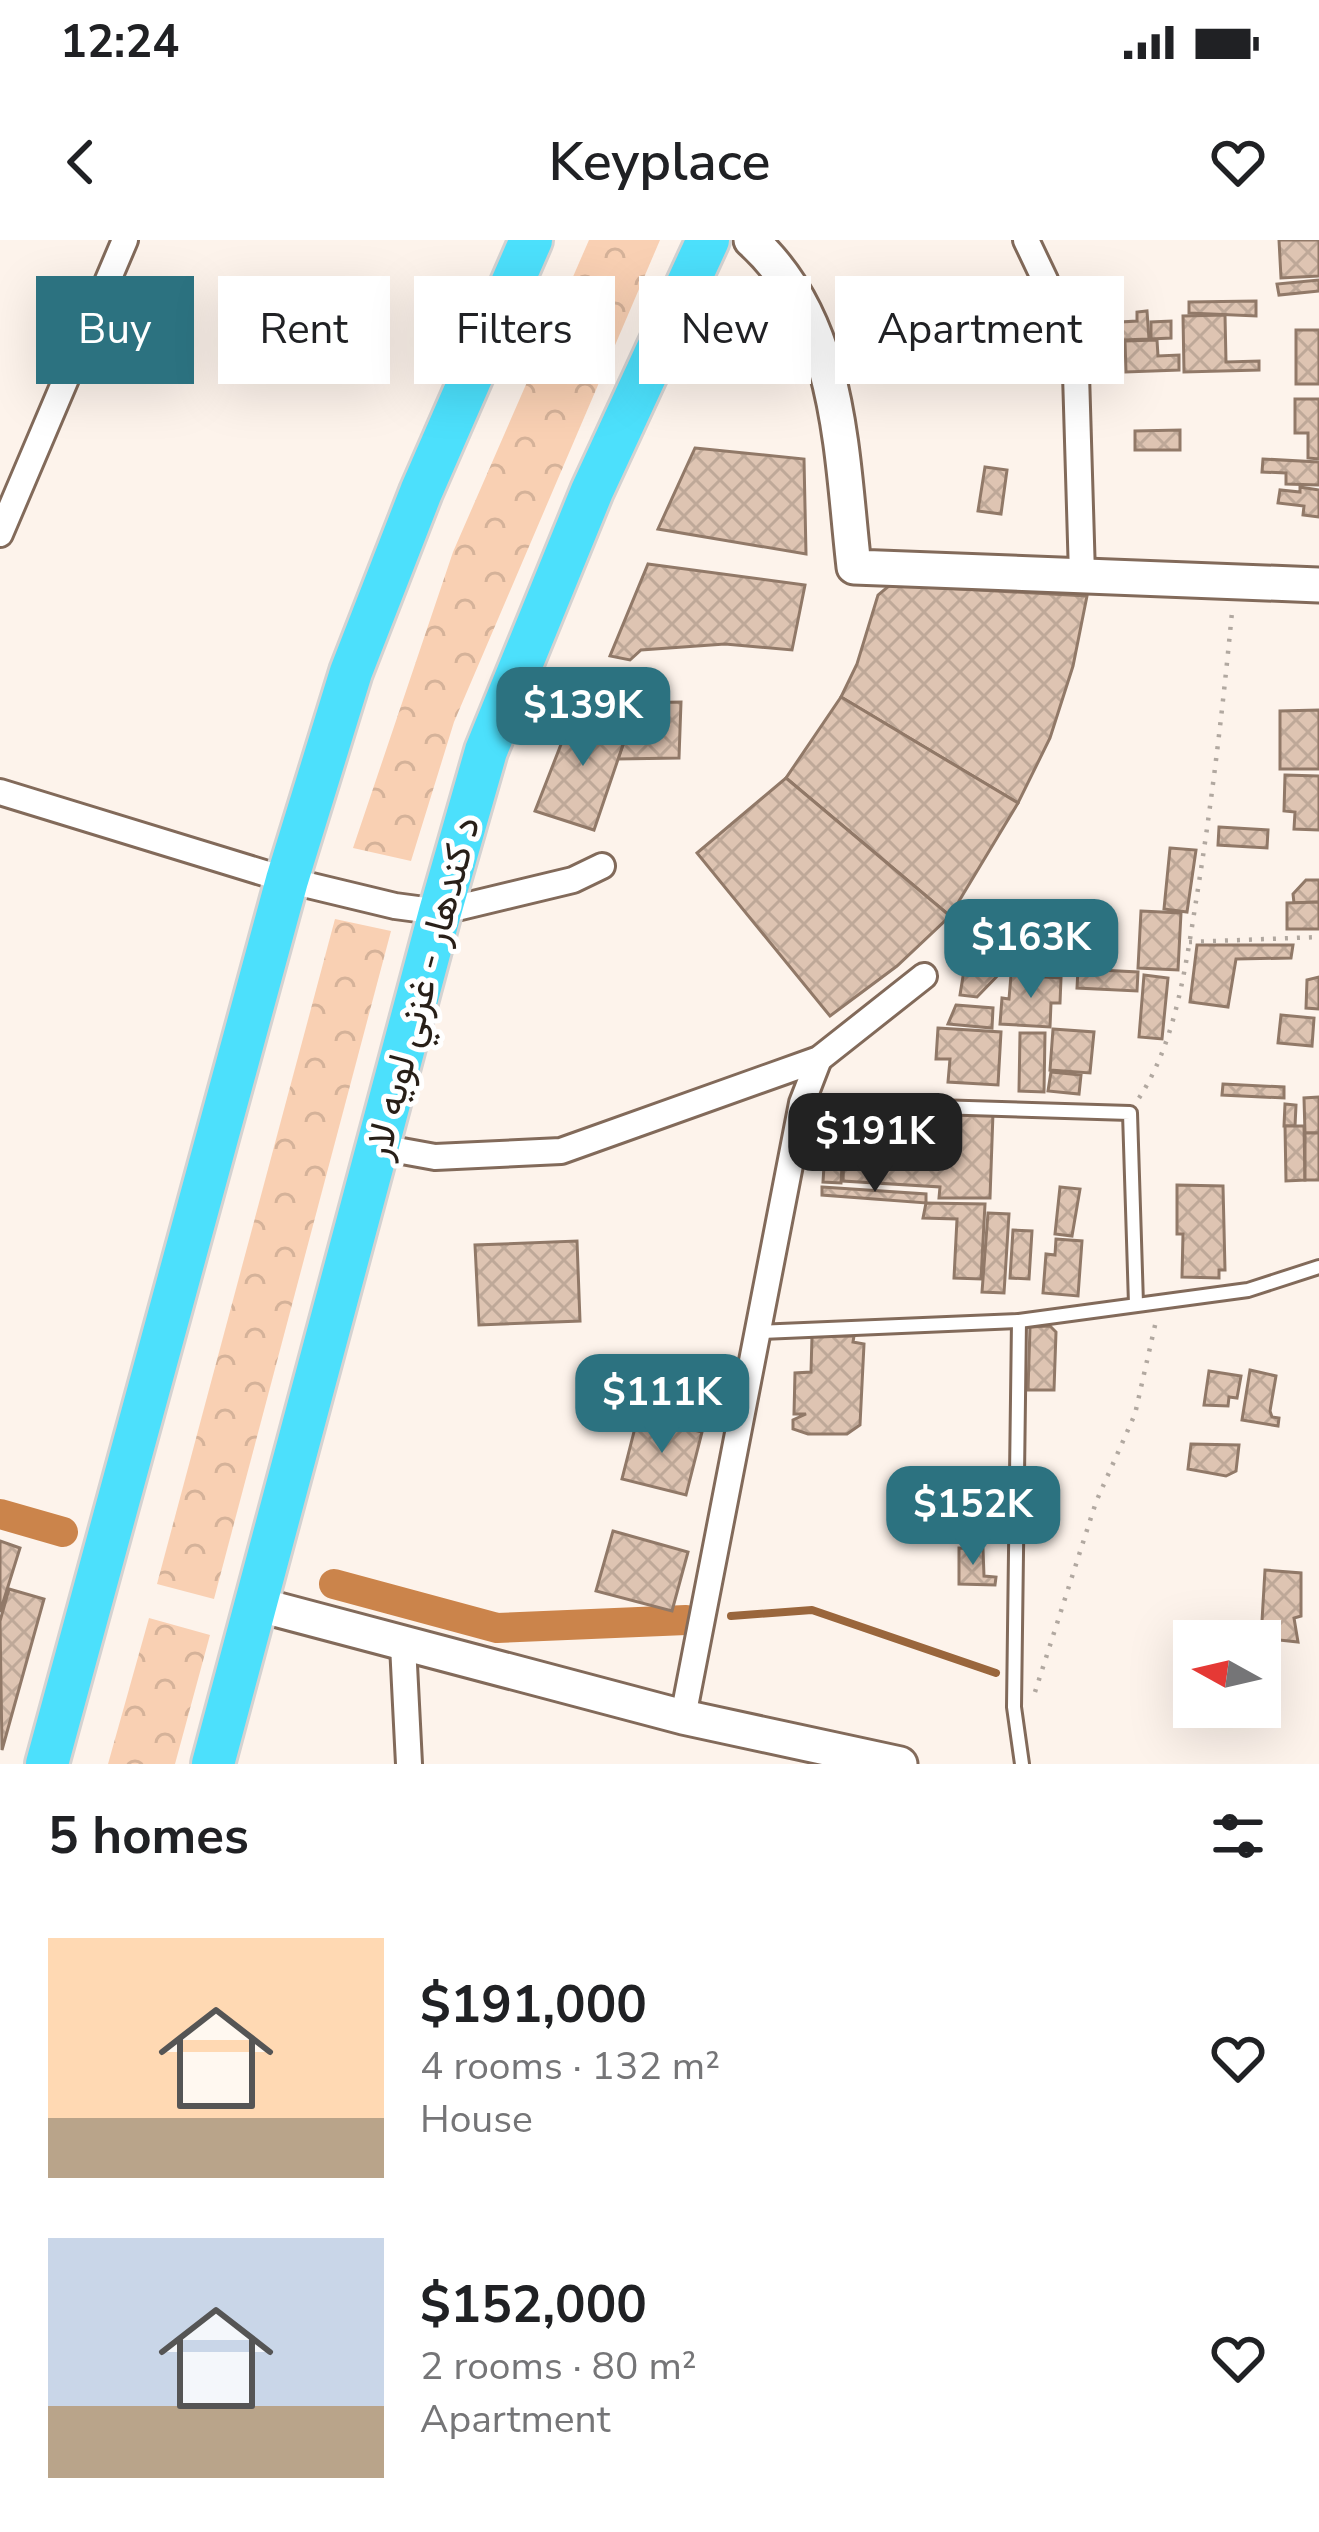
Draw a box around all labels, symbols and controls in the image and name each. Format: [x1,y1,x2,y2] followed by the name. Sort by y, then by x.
[60,12,179,73] text: 12:24
[549,125,770,199] text: Keyplace
[48,129,114,195] icon: back
[1205,129,1271,195] icon: heart
[36,276,194,384] chip: Buy
[218,276,390,384] chip: Rent
[414,276,615,384] chip: Filters
[639,276,811,384] chip: New
[835,276,1124,384] chip: Apartment
[499,667,667,769] pin: $139K
[523,679,643,732] text: $139K
[350,811,497,1167] street label: د کندهار - غزني لويه لار
[947,899,1115,1001] pin: $163K
[971,911,1091,964] text: $163K
[791,1093,959,1195] pin: $191K
[815,1105,935,1158] text: $191K
[578,1354,746,1456] pin: $111K
[602,1366,722,1419] text: $111K
[889,1466,1057,1568] pin: $152K
[913,1478,1033,1531] text: $152K
[1173,1620,1281,1728] north arrow
[1173,1620,1281,1728] map controls
[48,1801,249,1871] text: 5 homes
[1205,1803,1271,1869] icon: filters
[420,1970,647,2040] text: $191,000
[144,1986,288,2130] icon: home
[1205,2025,1271,2091] icon: heart
[420,2040,720,2093] text: 4 rooms · 132 m²
[420,2093,533,2146] text: House
[420,2270,647,2340] text: $152,000
[144,2286,288,2430] icon: home
[1205,2325,1271,2391] icon: heart
[420,2340,697,2393] text: 2 rooms · 80 m²
[420,2393,610,2446] text: Apartment

